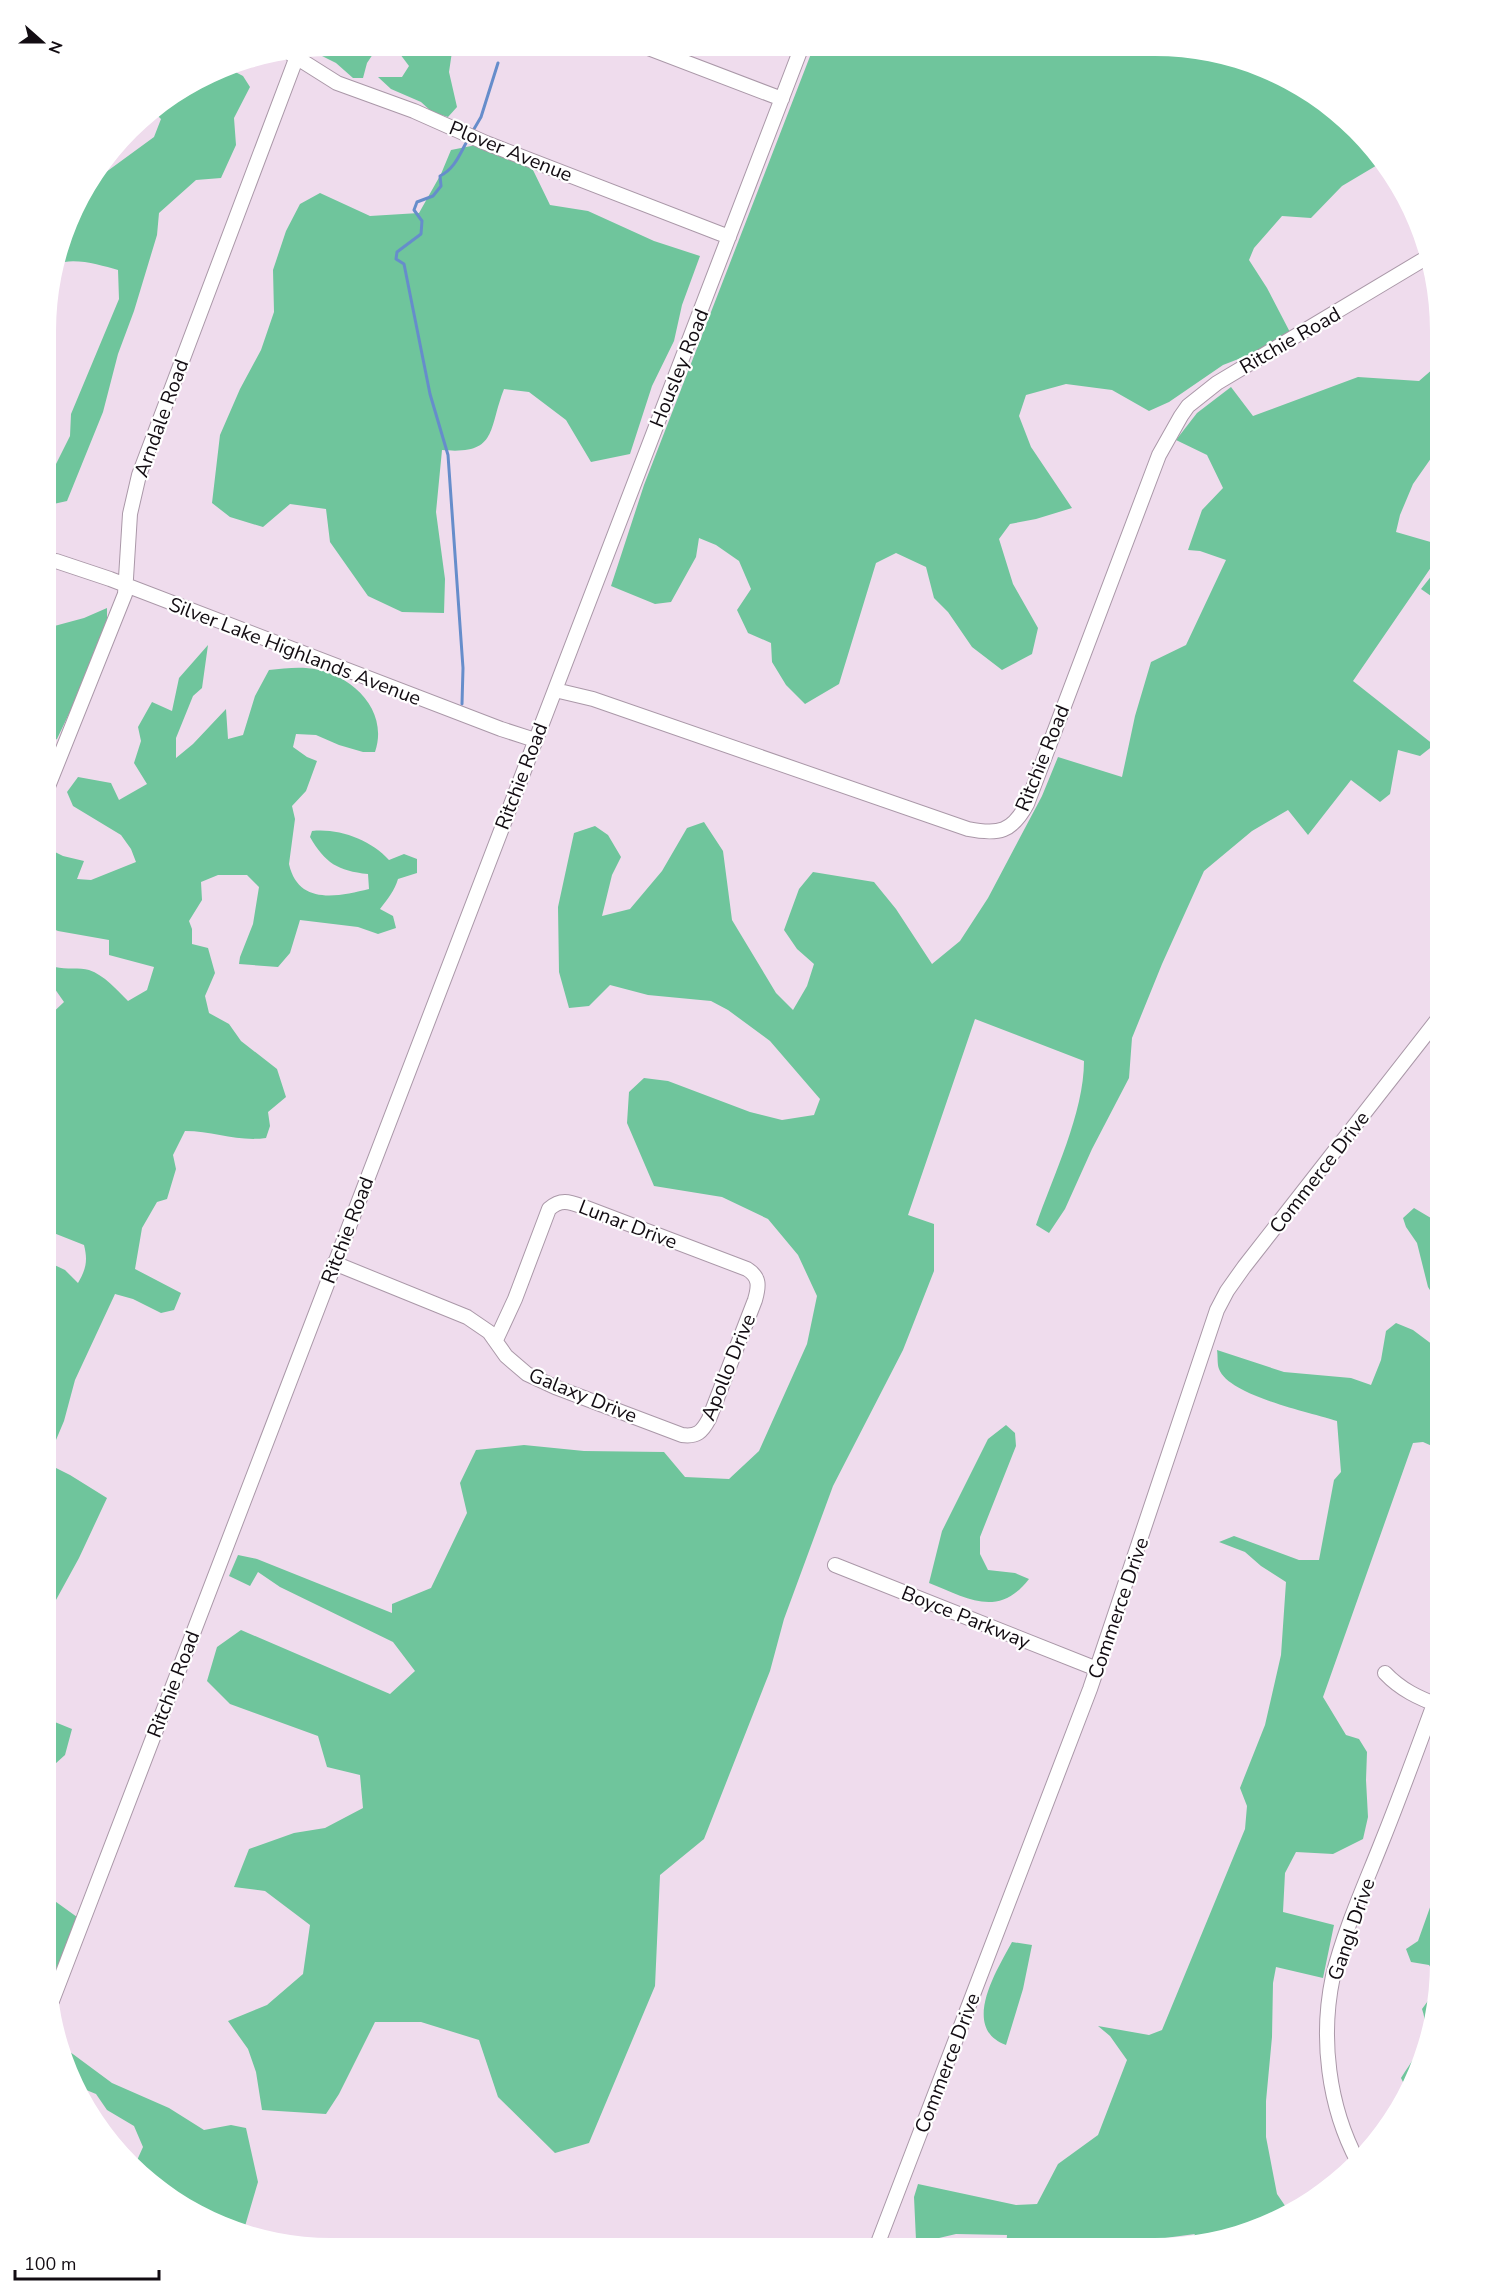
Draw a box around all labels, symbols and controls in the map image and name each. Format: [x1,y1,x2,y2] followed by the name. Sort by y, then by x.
[12,12,72,72] north arrow
[43,37,67,57] text: N
[445,114,576,188] street label: Plover Avenue
[1235,301,1346,380] street label: Ritchie Road
[643,305,715,431] street label: Housley Road
[128,356,195,481] street label: Arndale Road
[165,591,425,712] street label: Silver Lake Highlands Avenue
[1009,701,1076,815] street label: Ritchie Road
[489,719,554,834] street label: Ritchie Road
[1263,1106,1376,1239] street label: Commerce Drive
[315,1173,380,1288] street label: Ritchie Road
[575,1193,681,1256] street label: Lunar Drive
[695,1310,762,1425] street label: Apollo Drive
[525,1361,641,1429] street label: Galaxy Drive
[1082,1534,1155,1683] street label: Commerce Drive
[897,1579,1035,1656] street label: Boyce Parkway
[141,1627,206,1742] street label: Ritchie Road
[1321,1874,1382,1984] street label: Gangl Drive
[908,1989,987,2137] street label: Commerce Drive
[15,2243,159,2281] scale bar
[24,2252,76,2276] text: 100 m

